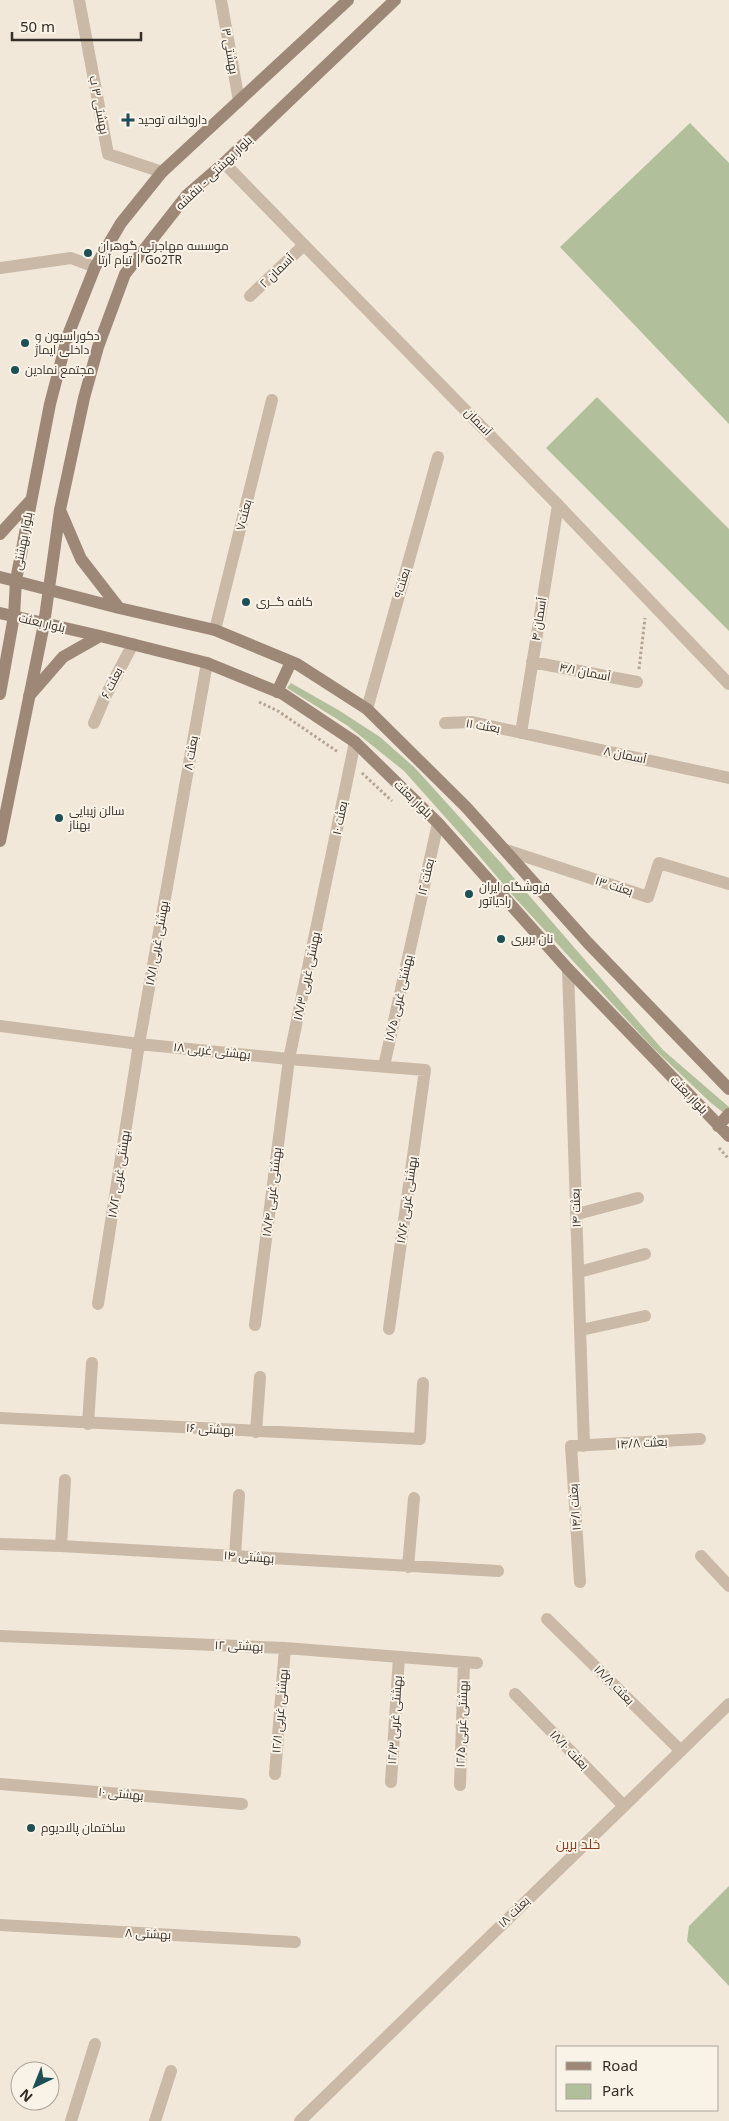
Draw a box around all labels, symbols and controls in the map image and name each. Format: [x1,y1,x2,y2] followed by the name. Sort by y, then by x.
[12,10,141,42] scale bar
[20,16,55,36] text: 50 m
[218,26,243,75] street label: بهشتی ۳
[85,74,114,136] street label: بهشتی ۳ ب
[138,111,207,128] place label: داروخانه توحید
[122,114,134,126] marker: داروخانه توحید
[172,132,256,214] street label: بلوار بهشتی - بنفشه
[98,237,229,268] place label: موسسه مهاجرتی گوهران تیام آرتا | Go2TR
[82,247,94,259] marker: موسسه مهاجرتی گوهران تیام آرتا | Go2TR
[256,249,298,291] street label: ۲ آسمان
[34,327,100,358] place label: دکوراسیون و داخلی ایماژ
[19,337,31,349] marker: دکوراسیون و داخلی ایماژ
[25,361,95,378] place label: مجتمع نمادین
[9,364,21,376] marker: مجتمع نمادین
[461,404,496,440] street label: آسمان
[231,497,256,532] street label: بعثت۷
[9,510,36,571] street label: بلوار بهشتی
[389,566,414,600] street label: بعثت۹
[256,593,313,610] place label: کافه گــری
[527,595,550,642] street label: ۴ آسمان
[240,596,252,608] marker: کافه گــری
[17,609,67,636] street label: بلوار بعثت
[558,658,613,685] street label: ۴/۱ آسمان
[96,664,127,701] street label: ۶ بعثت
[465,714,502,737] street label: ۱۱ بعثت
[179,734,202,772] street label: ۸ بعثت
[602,742,649,767] street label: ۸ آسمان
[390,776,436,821] street label: بلوار بعثت
[328,800,351,836] street label: ۱۰ بعثت
[68,802,125,833] place label: سالن زیبایی بهناز
[53,812,65,824] marker: سالن زیبایی بهناز
[413,857,438,897] street label: ۱۲ بعثت
[593,871,635,900] street label: ۱۳ بعثت
[478,878,550,909] place label: فروشگاه ایران رادیاتور
[463,888,475,900] marker: فروشگاه ایران رادیاتور
[141,899,172,987] street label: بهشتی غربی ۱۸/۱
[289,930,324,1022] street label: بهشتی غربی ۱۸/۳
[511,930,553,947] place label: نان بربری
[495,933,507,945] marker: نان بربری
[380,953,417,1043] street label: بهشتی غربی ۱۸/۵
[173,1038,252,1063] street label: بهشتی غربی ۱۸
[667,1072,712,1118] street label: بلوار بعثت
[103,1129,134,1219] street label: بهشتی غربی ۱۸/۲
[258,1146,285,1238] street label: بهشتی غربی ۱۸/۴
[392,1155,421,1245] street label: بهشتی غربی ۱۸/۶
[566,1188,585,1228] street label: بعثت ۱۴
[186,1419,235,1438] street label: ۱۶ بهشتی
[616,1433,668,1452] street label: ۱۴/۸ بعثت
[564,1483,585,1531] street label: ۱۴/۱ بعثت
[223,1546,275,1567] street label: ۱۴ بهشتی
[214,1636,264,1655] street label: ۱۲ بهشتی
[591,1661,638,1708] street label: ۱۸/۸ بعثت
[267,1668,292,1754] street label: ۱۲/۱ بهشتی غربی
[383,1675,406,1765] street label: ۱۲/۳ بهشتی غربی
[451,1680,472,1768] street label: ۱۲/۵ بهشتی غربی
[546,1726,593,1773] street label: ۱۸/۱۰ بعثت
[98,1783,144,1804] street label: ۱۰ بهشتی
[41,1819,125,1837] place label: ساختمان پالادیوم
[25,1822,37,1834] marker: ساختمان پالادیوم
[556,1834,600,1853] district label: خلد برین
[494,1892,533,1931] street label: بعثت ۱۸
[125,1924,172,1943] street label: ۸ بهشتی
[556,2046,719,2111] legend
[602,2055,638,2075] text: Road
[10,2061,60,2111] north arrow
[602,2080,634,2100] text: Park
[15,2085,36,2107] text: N

